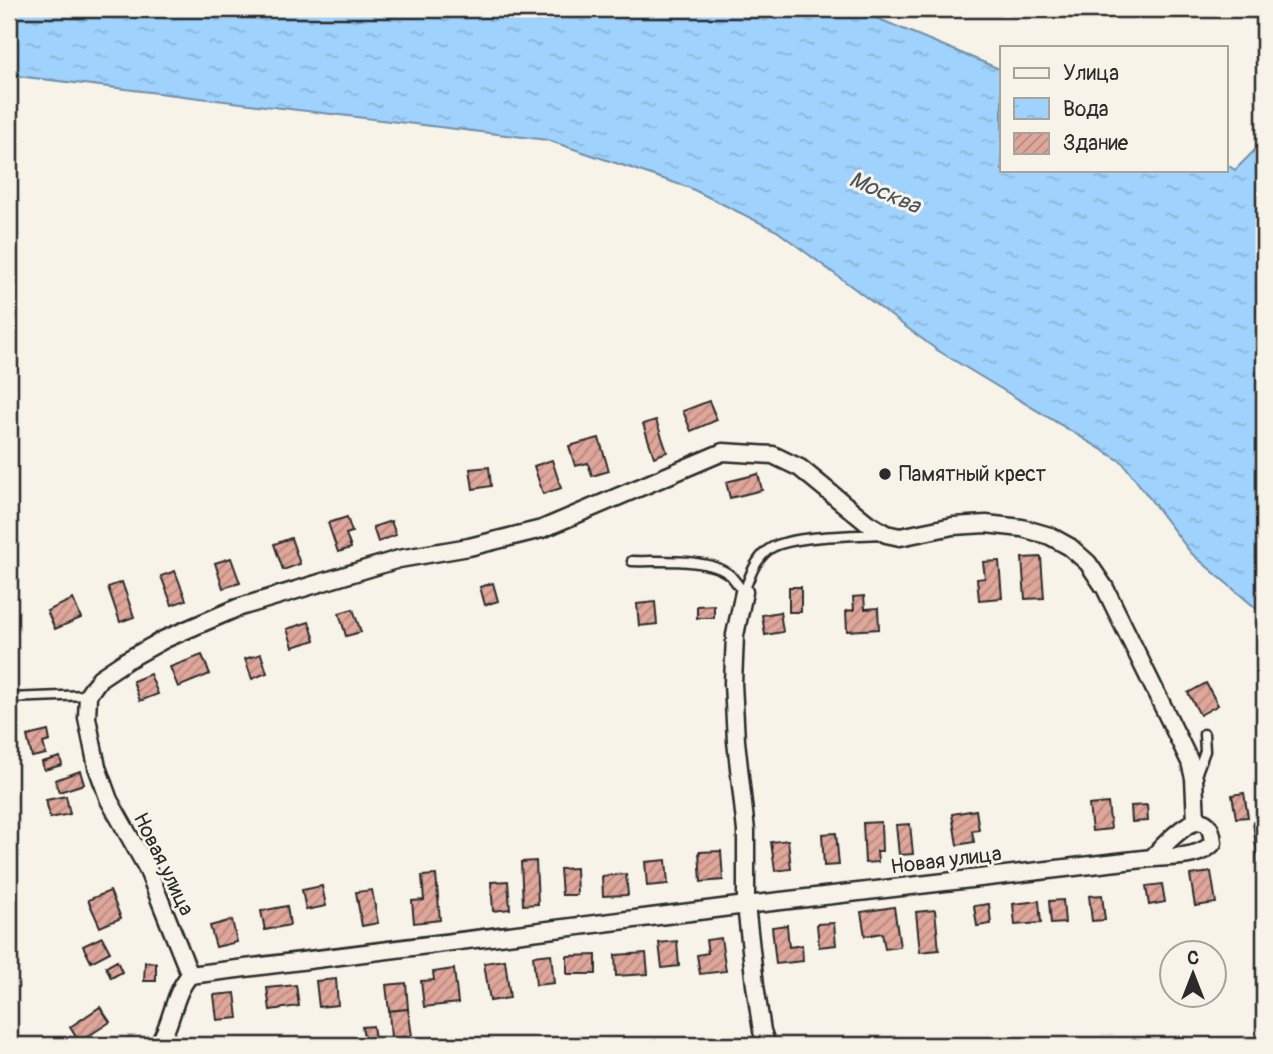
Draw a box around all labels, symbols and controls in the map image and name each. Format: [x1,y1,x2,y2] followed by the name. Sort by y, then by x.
[1000,46,1228,172] legend
[1063,60,1119,87] text: Улица
[1063,96,1109,123] text: Вода
[1063,130,1129,157] text: Здание
[845,165,926,221] water label: Москва
[899,461,1047,488] place label: Памятный крест
[877,466,893,482] marker: Памятный крест
[127,808,200,920] street label: Новая улица
[889,840,1003,881] street label: Новая улица
[1158,939,1228,1009] north arrow
[1187,946,1199,970] text: С

